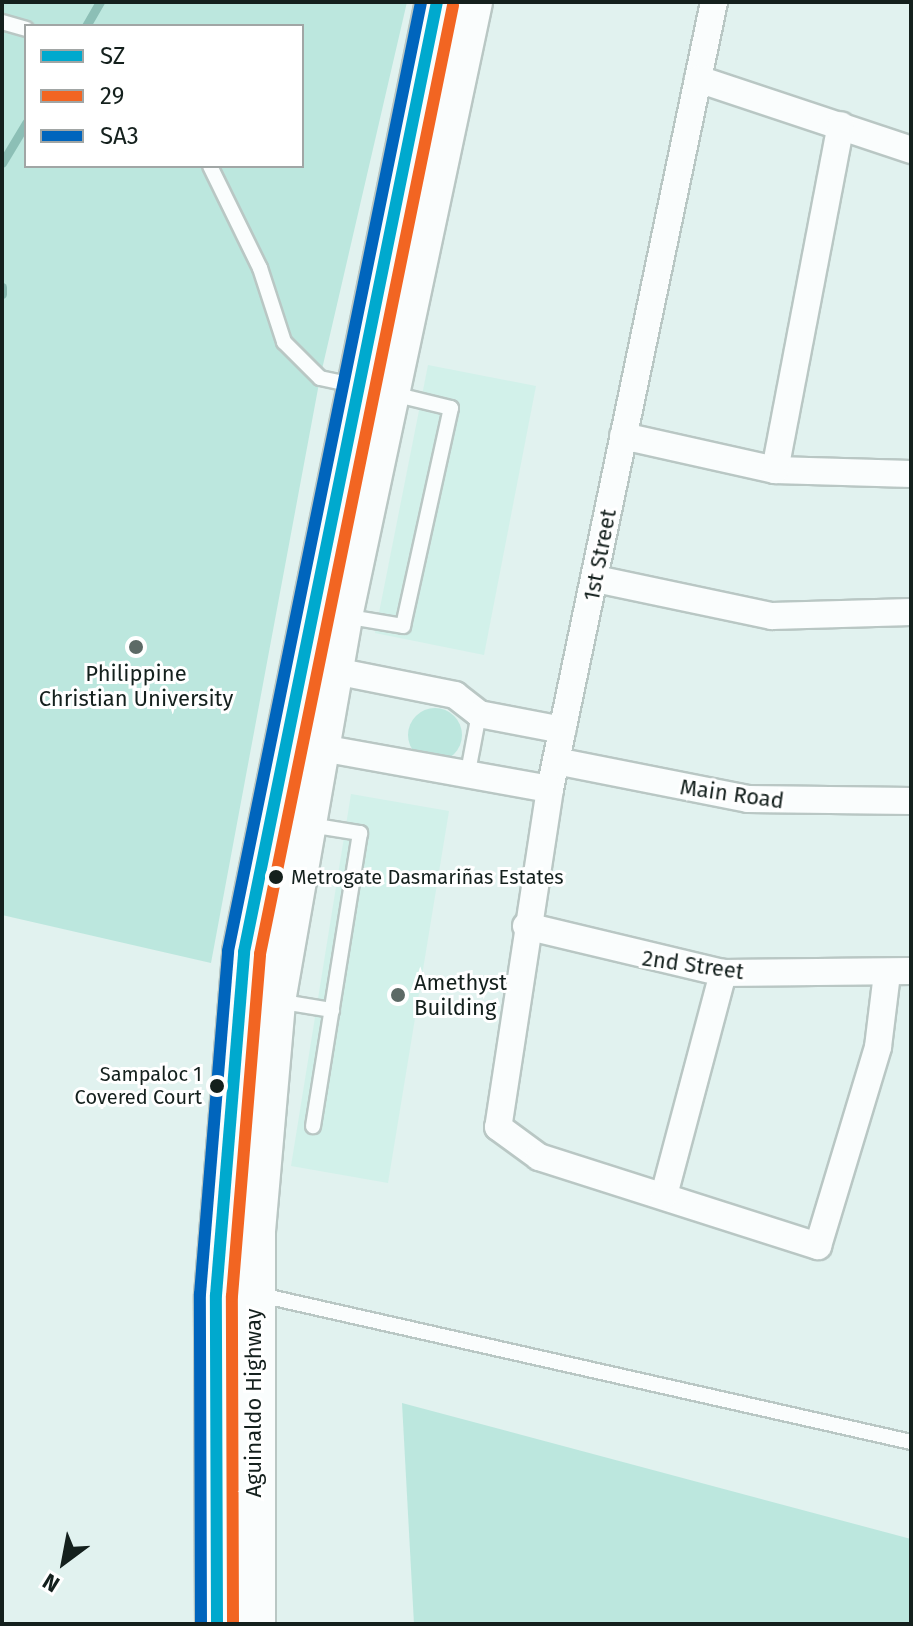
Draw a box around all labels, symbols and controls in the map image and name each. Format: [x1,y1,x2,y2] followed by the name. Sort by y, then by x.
[24,24,304,168] legend
[100,42,125,70] text: SZ
[100,82,124,110] text: 29
[100,122,139,150] text: SA3
[578,507,622,603] street label: 1st Street
[127,638,145,656] marker: Philippine Christian University
[39,660,233,712] place label: Philippine Christian University
[678,774,786,814] street label: Main Road
[291,865,564,889] place label: Metrogate Dasmariñas Estates
[268,869,284,885] marker: Metrogate Dasmariñas Estates
[640,945,746,985] street label: 2nd Street
[414,969,507,1020] place label: Amethyst Building
[389,986,407,1004] marker: Amethyst Building
[75,1062,202,1109] place label: Sampaloc 1 Covered Court
[209,1078,225,1094] marker: Sampaloc 1 Covered Court
[241,1308,267,1498] street label: Aguinaldo Highway
[24,1522,104,1602] north arrow
[38,1567,64,1598] text: N

